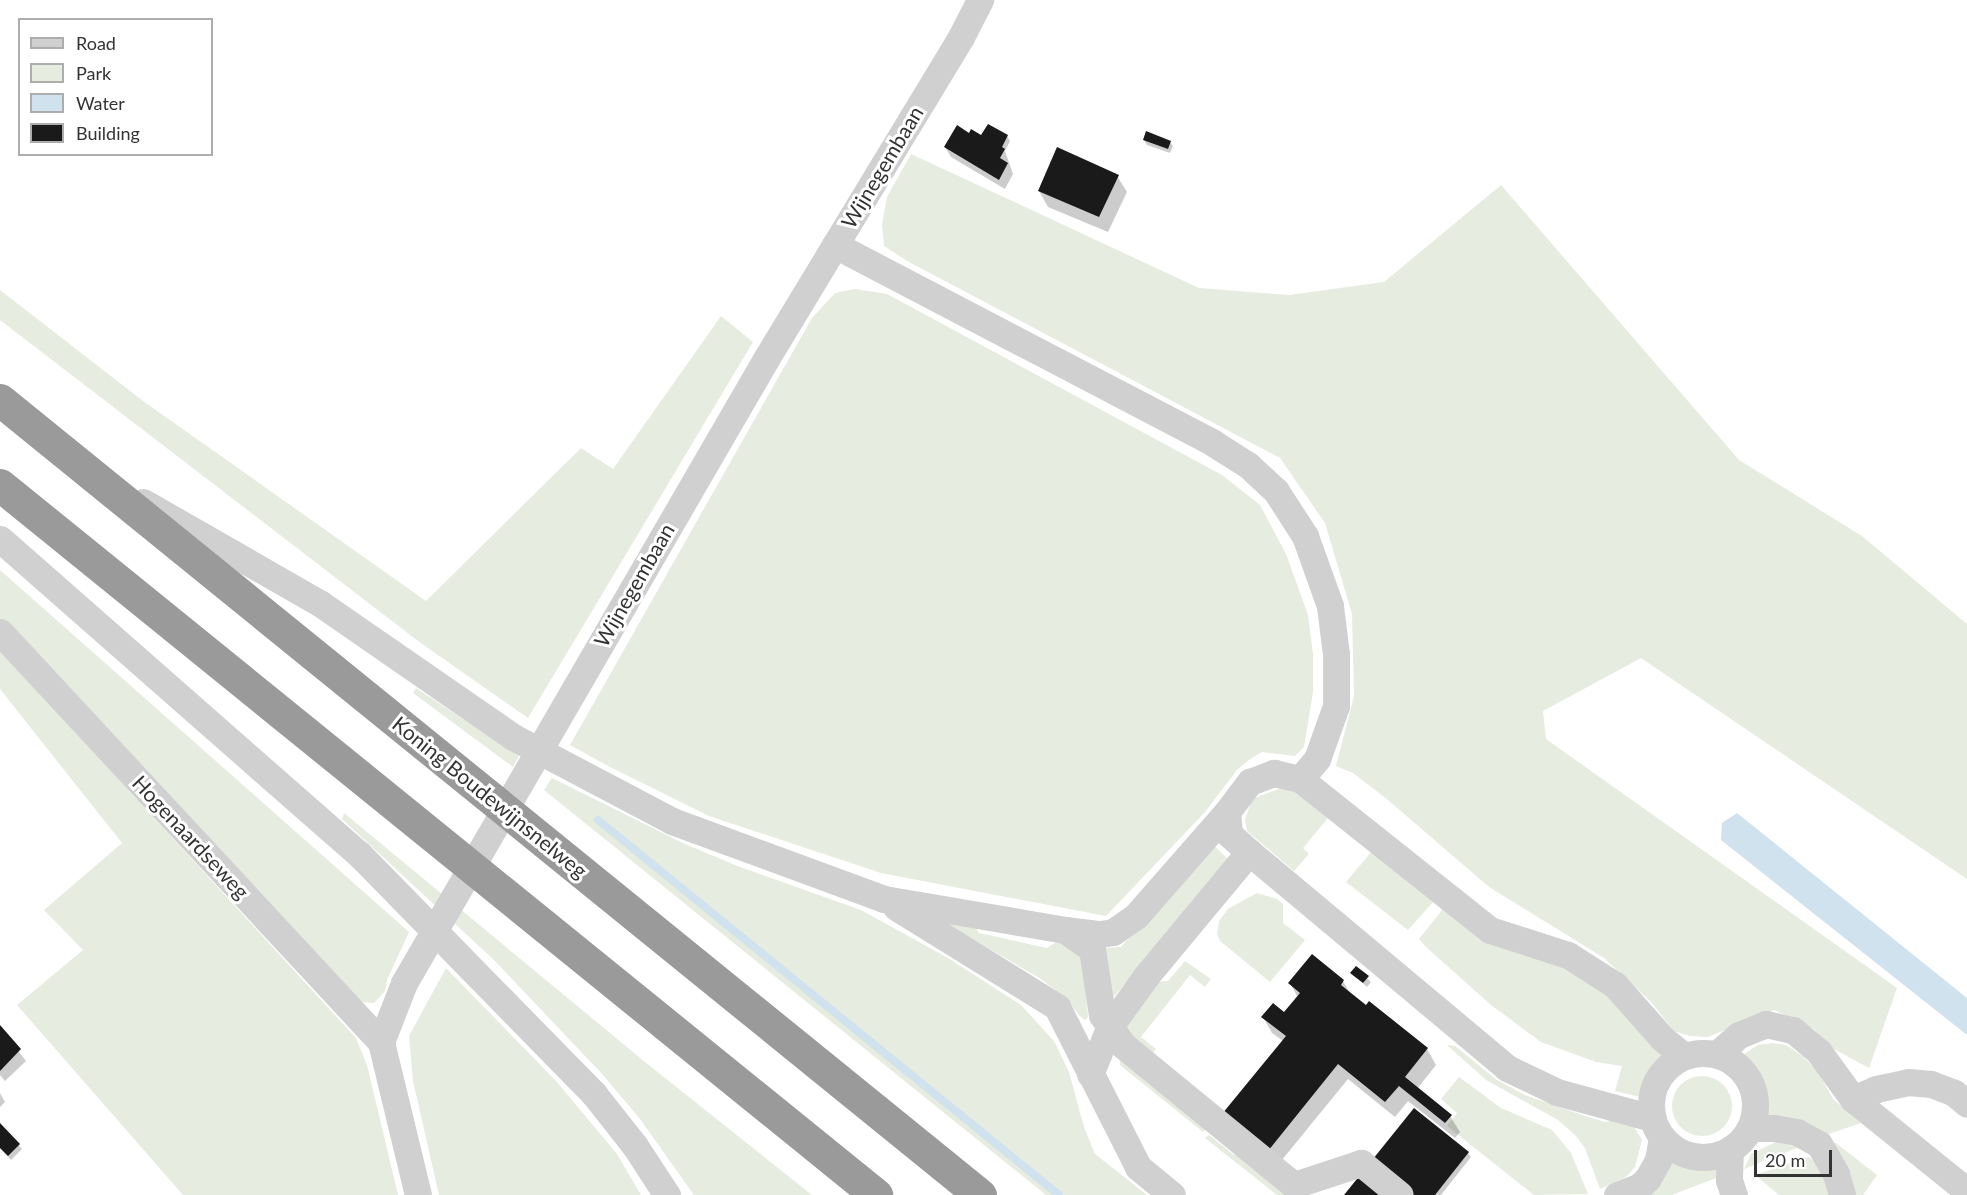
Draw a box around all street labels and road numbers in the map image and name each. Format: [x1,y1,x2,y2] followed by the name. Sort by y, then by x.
[836,101,928,233] street label: Wijnegembaan
[589,519,679,651] street label: Wijnegembaan
[388,711,592,883] street label: Koning Boudewijnsnelweg
[127,770,255,904] street label: Hogenaardseweg

